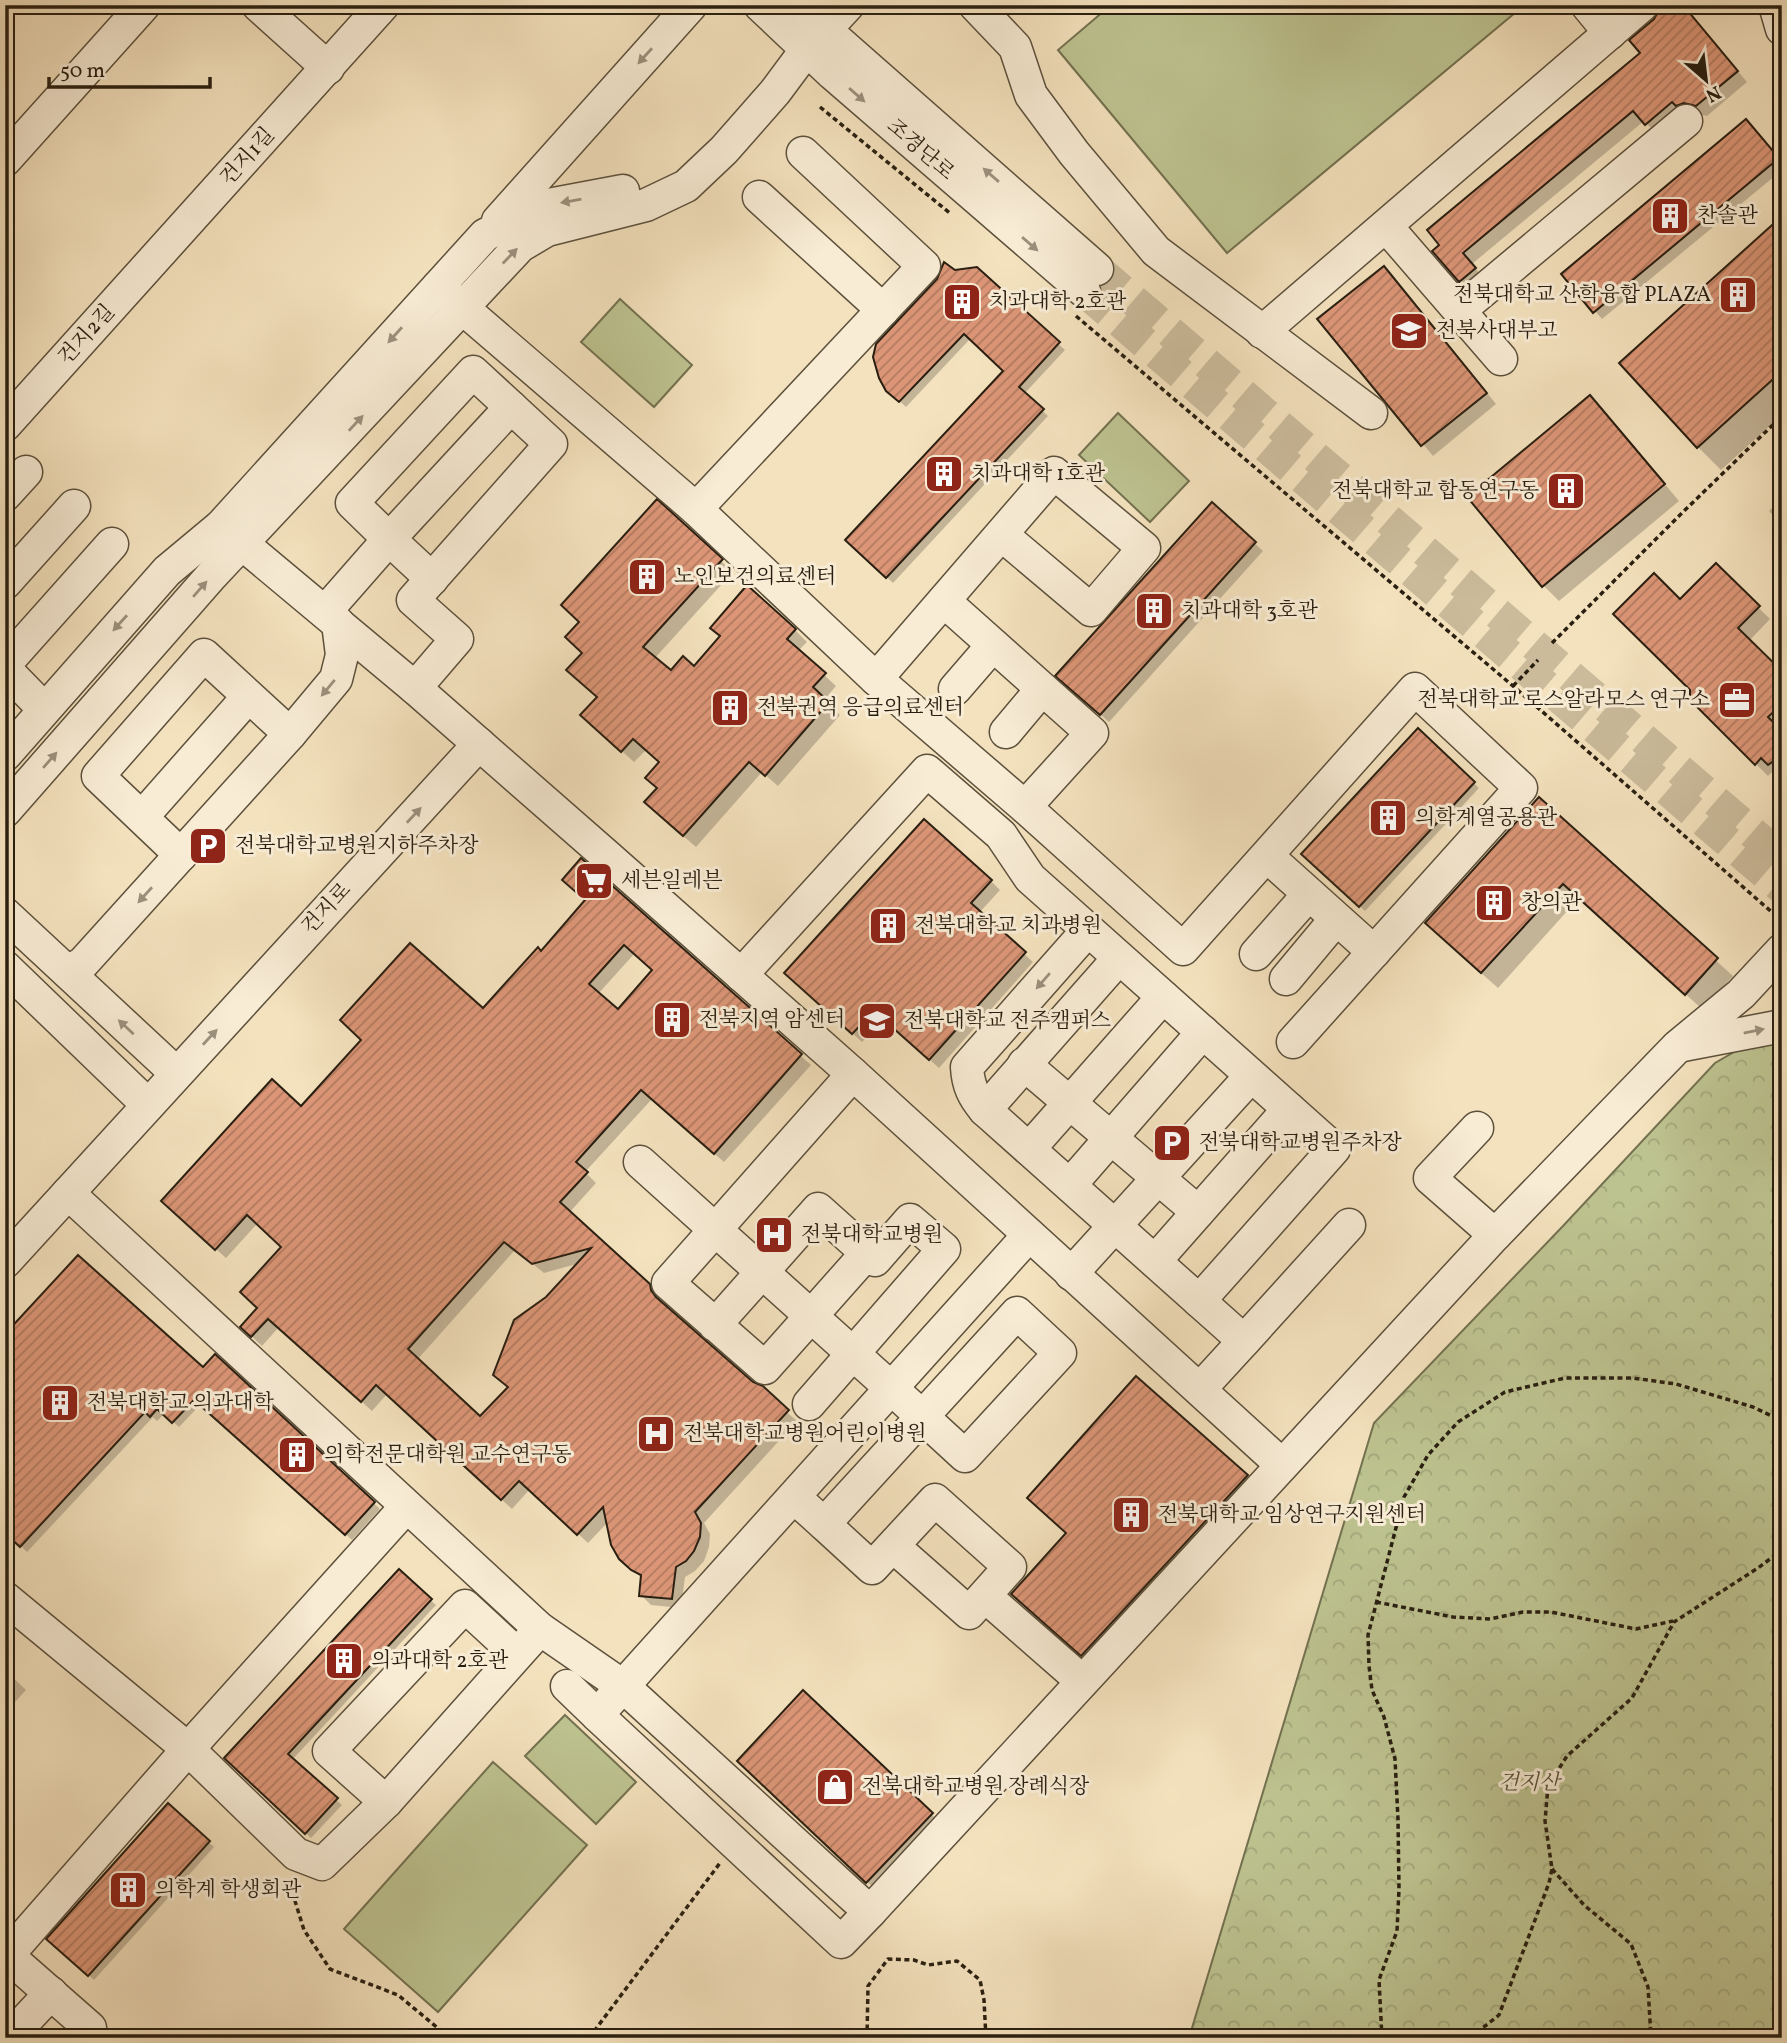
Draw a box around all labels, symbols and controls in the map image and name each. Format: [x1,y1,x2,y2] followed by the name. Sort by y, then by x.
[49,46,210,90] scale bar
[1672,46,1742,116] north arrow
[637,47,653,65] one-way arrow
[60,57,105,86] text: 50 m
[1701,79,1725,108] text: N
[849,87,866,102] one-way arrow
[880,112,960,188] street label: 조경단로
[214,122,282,192] street label: 건지1길
[982,168,999,183] one-way arrow
[1649,195,1691,237] building icon: 찬솔관
[560,196,582,207] one-way arrow
[1697,202,1759,231] place label: 찬솔관
[1021,236,1038,251] one-way arrow
[502,247,519,264] one-way arrow
[1717,274,1759,316] building icon: 전북대학교 산학융합 PLAZA
[941,281,983,323] building icon: 치과대학 2호관
[1453,281,1711,310] place label: 전북대학교 산학융합 PLAZA
[989,288,1127,317] place label: 치과대학 2호관
[52,298,122,372] street label: 건지2길
[1388,310,1430,352] school or university icon: 전북사대부고
[1436,317,1558,346] place label: 전북사대부고
[388,326,404,343] one-way arrow
[348,415,364,432] one-way arrow
[923,453,965,495] building icon: 치과대학 1호관
[971,460,1106,489] place label: 치과대학 1호관
[1545,470,1587,512] building icon: 전북대학교 합동연구동
[1332,477,1539,506] place label: 전북대학교 합동연구동
[626,556,668,598] building icon: 노인보건의료센터
[674,563,836,592] place label: 노인보건의료센터
[192,580,207,597] one-way arrow
[1133,590,1175,632] building icon: 치과대학 3호관
[1181,597,1318,626] place label: 치과대학 3호관
[112,614,128,632] one-way arrow
[320,679,336,697] one-way arrow
[1716,679,1758,721] office icon: 전북대학교 로스알라모스 연구소
[1418,686,1710,715] place label: 전북대학교 로스알라모스 연구소
[709,687,751,729] building icon: 전북권역 응급의료센터
[757,694,964,723] place label: 전북권역 응급의료센터
[42,751,57,768] one-way arrow
[1367,797,1409,839] building icon: 의학계열공용관
[1415,804,1558,833] place label: 의학계열공용관
[405,807,421,824] one-way arrow
[187,825,229,867] parking icon: 전북대학교병원지하주차장
[235,832,479,861] place label: 전북대학교병원지하주차장
[573,860,615,902] supermarket icon: 세븐일레븐
[621,867,722,896] place label: 세븐일레븐
[296,877,358,941] street label: 건지로
[1473,882,1515,924] building icon: 창의관
[137,886,153,903] one-way arrow
[1521,889,1583,918] place label: 창의관
[867,905,909,947] building icon: 전북대학교 치과병원
[915,912,1102,941] place label: 전북대학교 치과병원
[1035,972,1051,990] one-way arrow
[651,999,693,1041] building icon: 전북지역 암센터
[856,1000,898,1042] school or university icon: 전북대학교 전주캠퍼스
[699,1006,845,1035] place label: 전북지역 암센터
[904,1007,1111,1036] place label: 전북대학교 전주캠퍼스
[118,1019,135,1035] one-way arrow
[1743,1026,1765,1037] one-way arrow
[202,1028,218,1046] one-way arrow
[1151,1122,1193,1164] parking icon: 전북대학교병원주차장
[1199,1129,1403,1158] place label: 전북대학교병원주차장
[753,1214,795,1256] hospital icon: 전북대학교병원
[801,1221,943,1250] place label: 전북대학교병원
[39,1382,81,1424] building icon: 전북대학교 의과대학
[87,1389,274,1418] place label: 전북대학교 의과대학
[635,1413,677,1455] hospital icon: 전북대학교병원어린이병원
[683,1420,926,1449] place label: 전북대학교병원어린이병원
[276,1434,318,1476] building icon: 의학전문대학원 교수연구동
[324,1441,572,1470] place label: 의학전문대학원 교수연구동
[1110,1494,1152,1536] building icon: 전북대학교 임상연구지원센터
[1158,1501,1426,1530] place label: 전북대학교 임상연구지원센터
[323,1640,365,1682] building icon: 의과대학 2호관
[371,1647,509,1676] place label: 의과대학 2호관
[814,1766,856,1808] shop icon: 전북대학교병원 장례식장
[1499,1769,1562,1798] park label: 건지산
[862,1773,1090,1802] place label: 전북대학교병원 장례식장
[107,1869,149,1911] building icon: 의학계 학생회관
[155,1876,302,1905] place label: 의학계 학생회관

